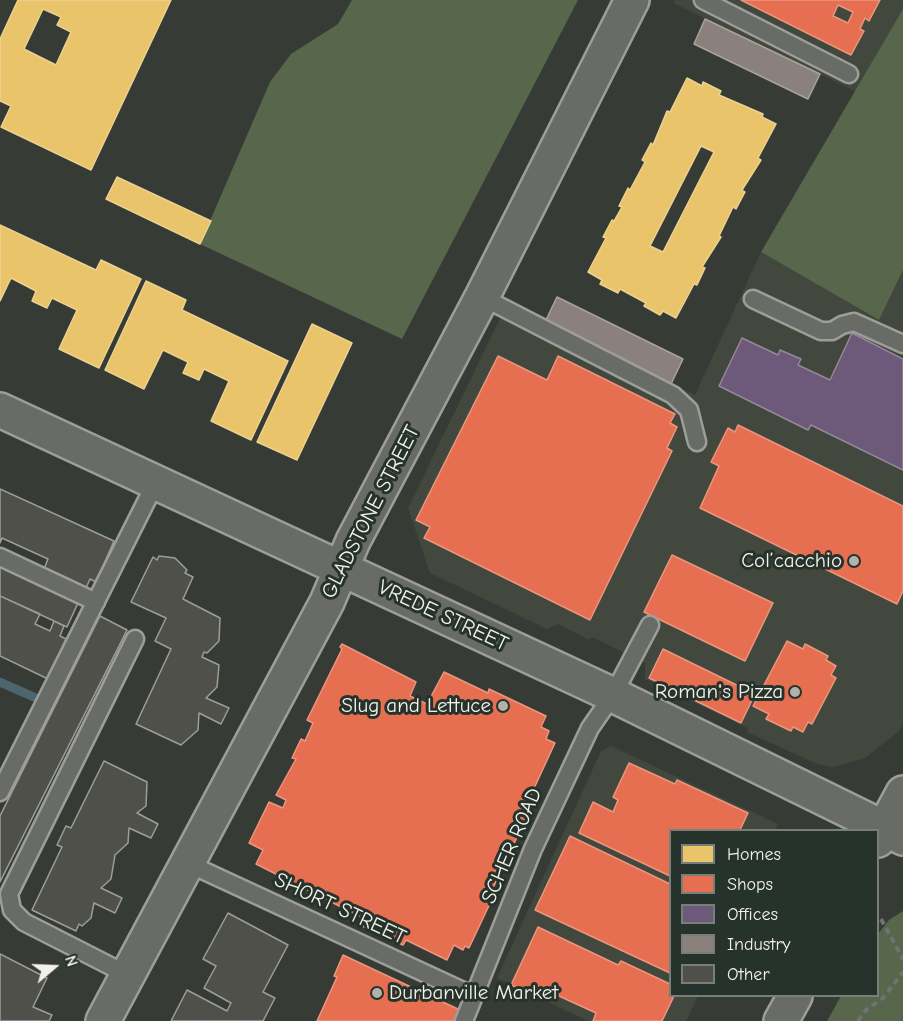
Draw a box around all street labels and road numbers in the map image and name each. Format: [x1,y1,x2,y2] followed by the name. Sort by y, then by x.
[316,421,426,603] street label: GLADSTONE STREET
[374,575,512,657] street label: VREDE STREET
[476,784,548,908] street label: SCHER ROAD
[270,868,410,950] street label: SHORT STREET

